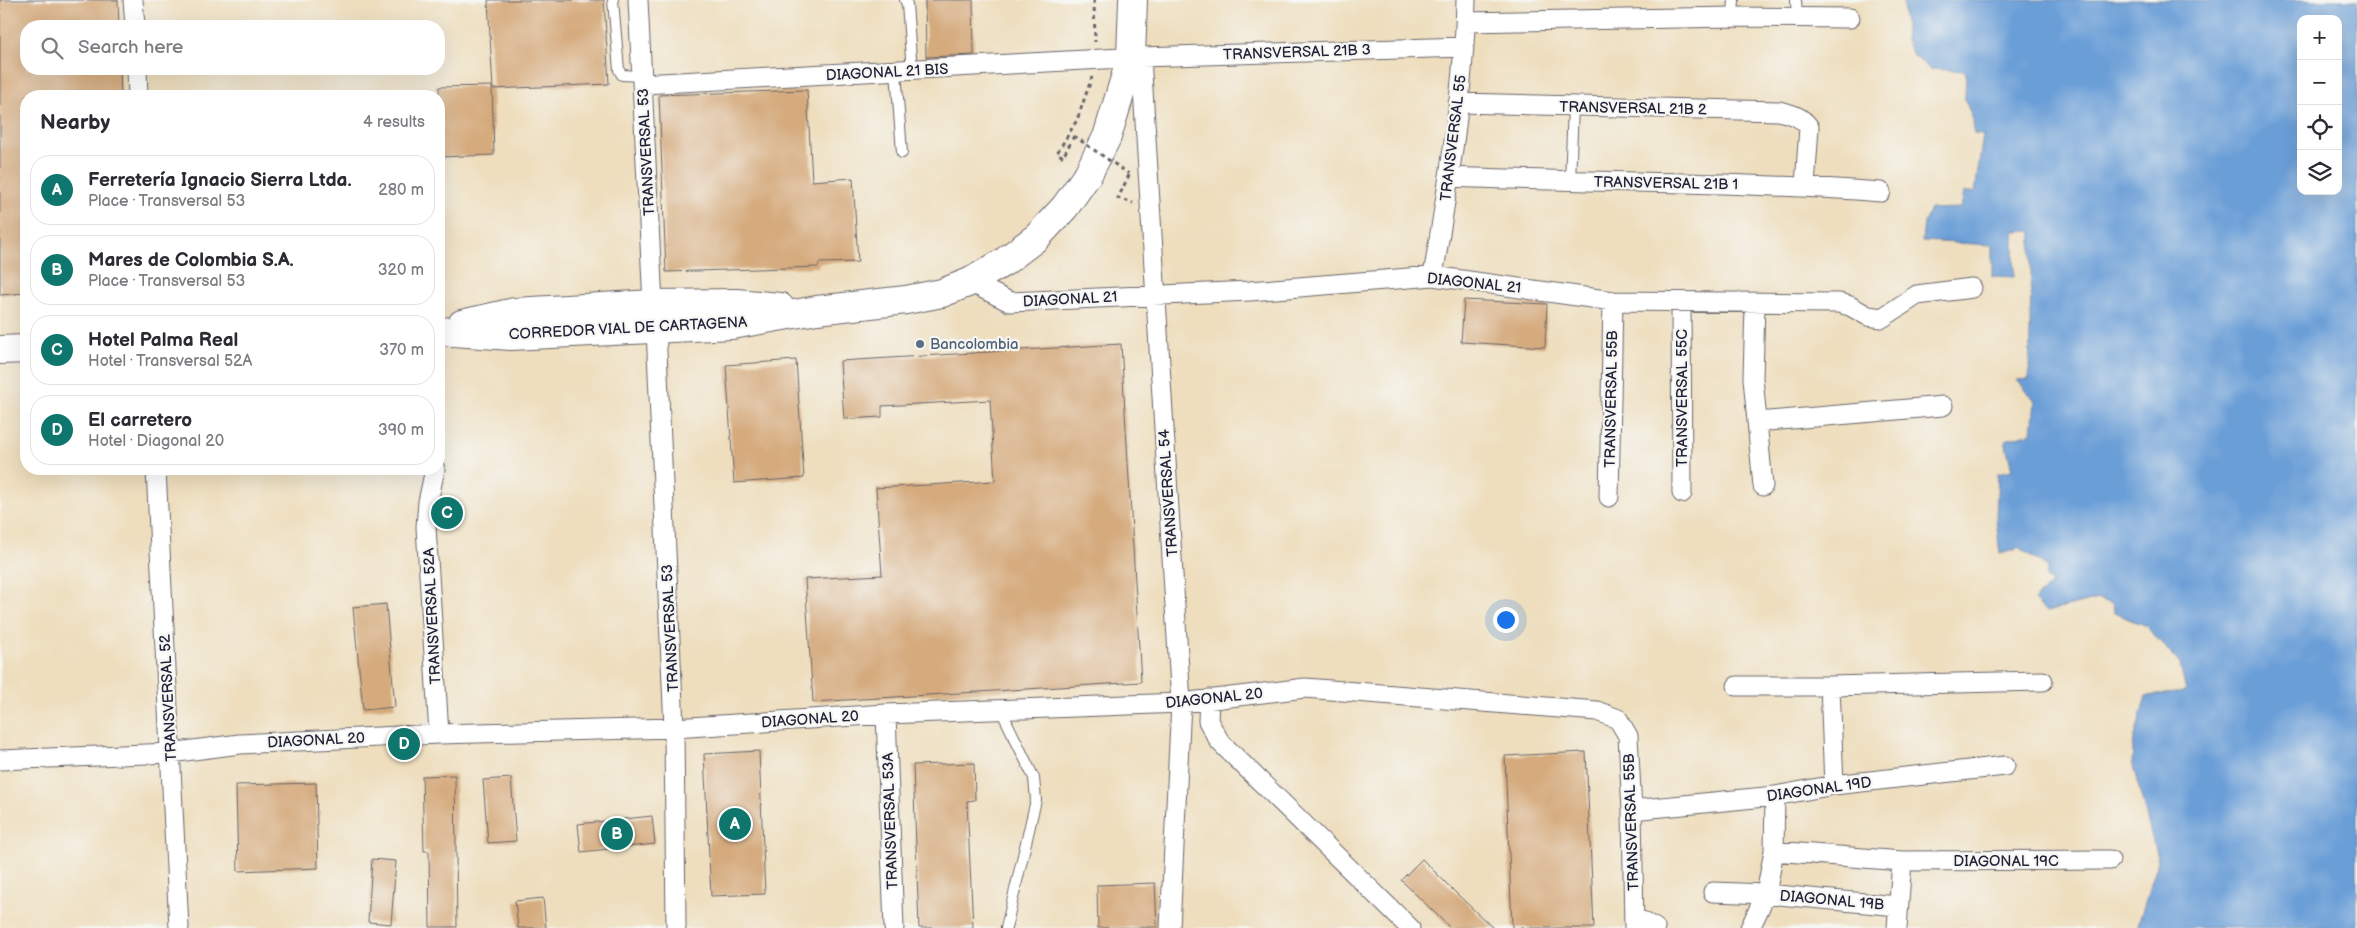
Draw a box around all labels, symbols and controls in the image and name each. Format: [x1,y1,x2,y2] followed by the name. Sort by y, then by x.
[2297,15,2342,195] map controls
[2297,15,2342,60] button: +
[20,20,445,75] search box
[38,34,66,62] icon: search
[78,36,183,59] text: Search here
[1223,40,1371,65] street label: TRANSVERSAL 21B 3
[825,60,949,85] street label: DIAGONAL 21 BIS
[2297,60,2342,105] button: −
[1436,74,1471,202] street label: TRANSVERSAL 55
[634,88,659,216] street label: TRANSVERSAL 53
[1559,98,1707,119] street label: TRANSVERSAL 21B 2
[2297,105,2342,150] button: locate
[40,110,110,135] text: Nearby
[363,113,425,132] text: 4 results
[2297,150,2342,195] button: layers
[88,169,352,192] text: Ferretería Ignacio Sierra Ltda.
[1594,173,1738,194] street label: TRANSVERSAL 21B 1
[52,181,62,200] text: A
[378,181,424,200] text: 280 m
[88,192,245,211] text: Place · Transversal 53
[88,249,294,272] text: Mares de Colombia S.A.
[51,261,63,280] text: B
[378,261,424,280] text: 320 m
[1426,269,1522,298] street label: DIAGONAL 21
[88,272,245,291] text: Place · Transversal 53
[1022,288,1118,311] street label: DIAGONAL 21
[508,313,749,344] street label: CORREDOR VIAL DE CARTAGENA
[88,329,238,352] text: Hotel Palma Real
[1673,329,1692,467] street label: TRANSVERSAL 55C
[1601,330,1622,468] street label: TRANSVERSAL 55B
[930,335,1018,354] place label: Bancolombia
[914,338,926,350] marker: Bancolombia
[51,341,63,360] text: C
[379,341,424,360] text: 370 m
[88,352,252,371] text: Hotel · Transversal 52A
[88,409,192,432] text: El carretero
[51,421,63,440] text: D
[378,421,424,440] text: 390 m
[1155,429,1182,557] street label: TRANSVERSAL 54
[88,432,224,451] text: Hotel · Diagonal 20
[431,494,463,532] pin: C
[419,546,446,685] street label: TRANSVERSAL 52A
[658,564,683,692] street label: TRANSVERSAL 53
[1493,607,1519,633] your location
[156,634,181,762] street label: TRANSVERSAL 52
[1164,684,1264,713] street label: DIAGONAL 20
[761,707,860,732] street label: DIAGONAL 20
[388,725,420,763] pin: D
[267,728,366,753] street label: DIAGONAL 20
[879,751,902,890] street label: TRANSVERSAL 53A
[1620,753,1643,891] street label: TRANSVERSAL 55B
[1765,773,1873,806] street label: DIAGONAL 19D
[719,805,751,843] pin: A
[601,815,633,853] pin: B
[1953,852,2059,871] street label: DIAGONAL 19C
[1779,886,1885,915] street label: DIAGONAL 19B

